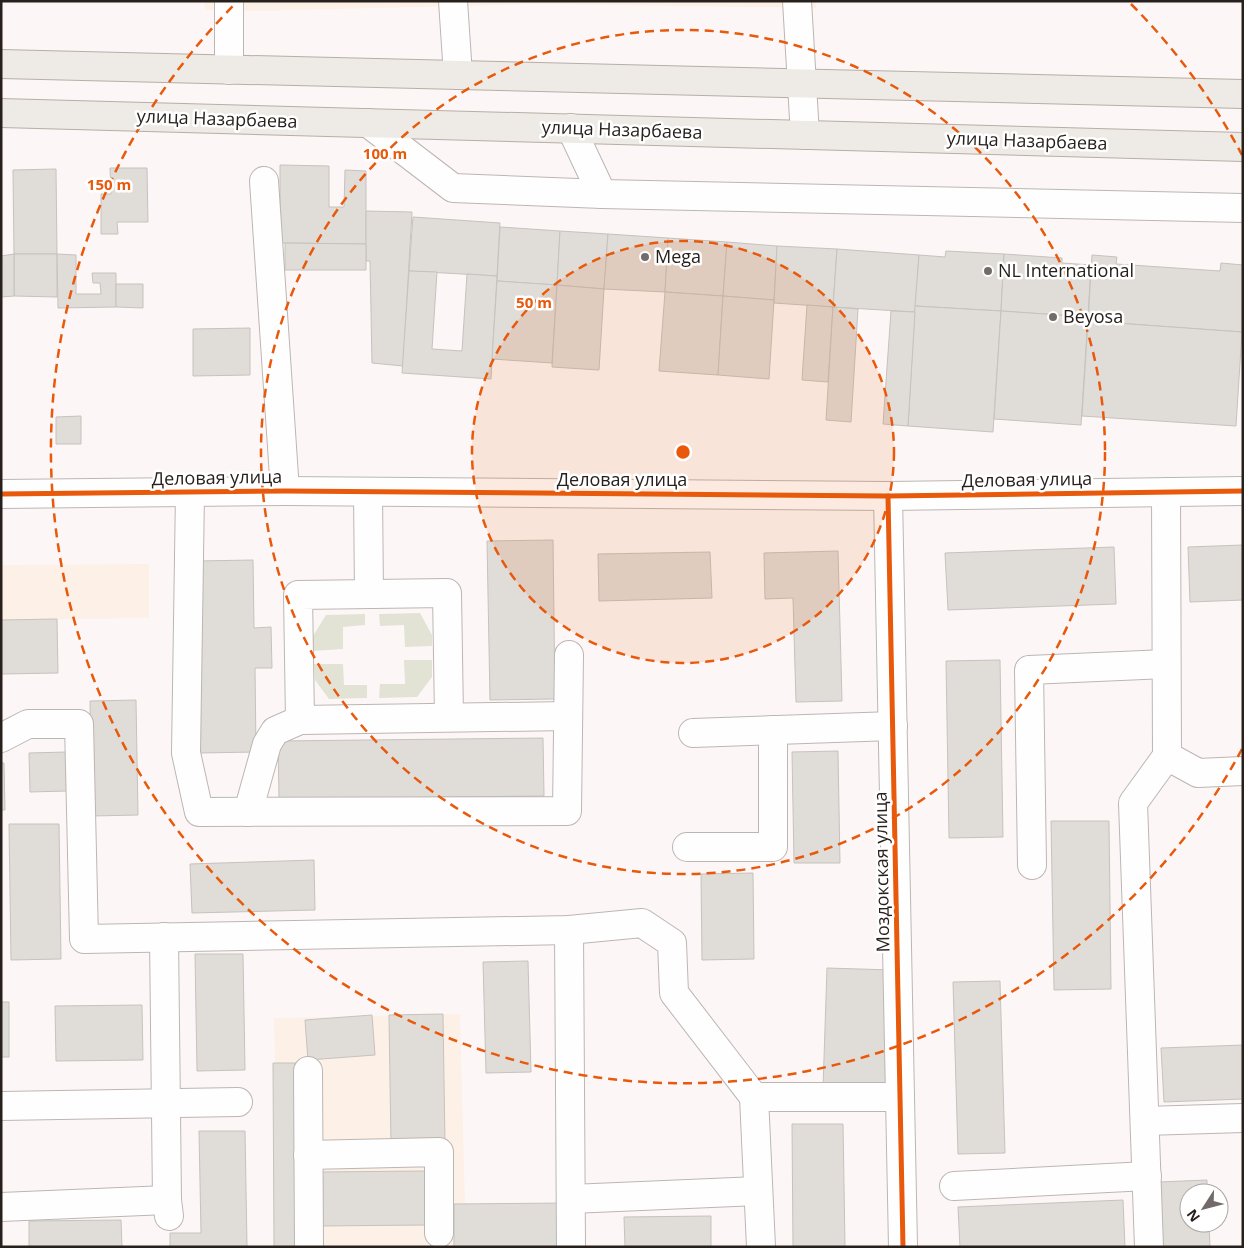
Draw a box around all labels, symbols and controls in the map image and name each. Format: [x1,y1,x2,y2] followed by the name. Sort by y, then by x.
[136,103,298,133] street label: улица Назарбаева
[541,114,703,144] street label: улица Назарбаева
[946,125,1108,155] street label: улица Назарбаева
[363,143,407,163] text: 100 m
[87,174,131,194] text: 150 m
[655,244,701,268] place label: Mega
[639,251,651,263] marker: Mega
[998,258,1134,282] place label: NL International
[982,265,994,277] marker: NL International
[516,292,552,312] text: 50 m
[1063,304,1123,328] place label: Beyosa
[1047,311,1059,323] marker: Beyosa
[674,443,692,461] centre of rings
[152,464,282,490] street label: Деловая улица
[962,466,1092,492] street label: Деловая улица
[557,467,687,491] street label: Деловая улица
[868,791,894,953] street label: Моздокская улица
[1179,1183,1229,1233] north arrow
[1182,1206,1204,1226] text: N

